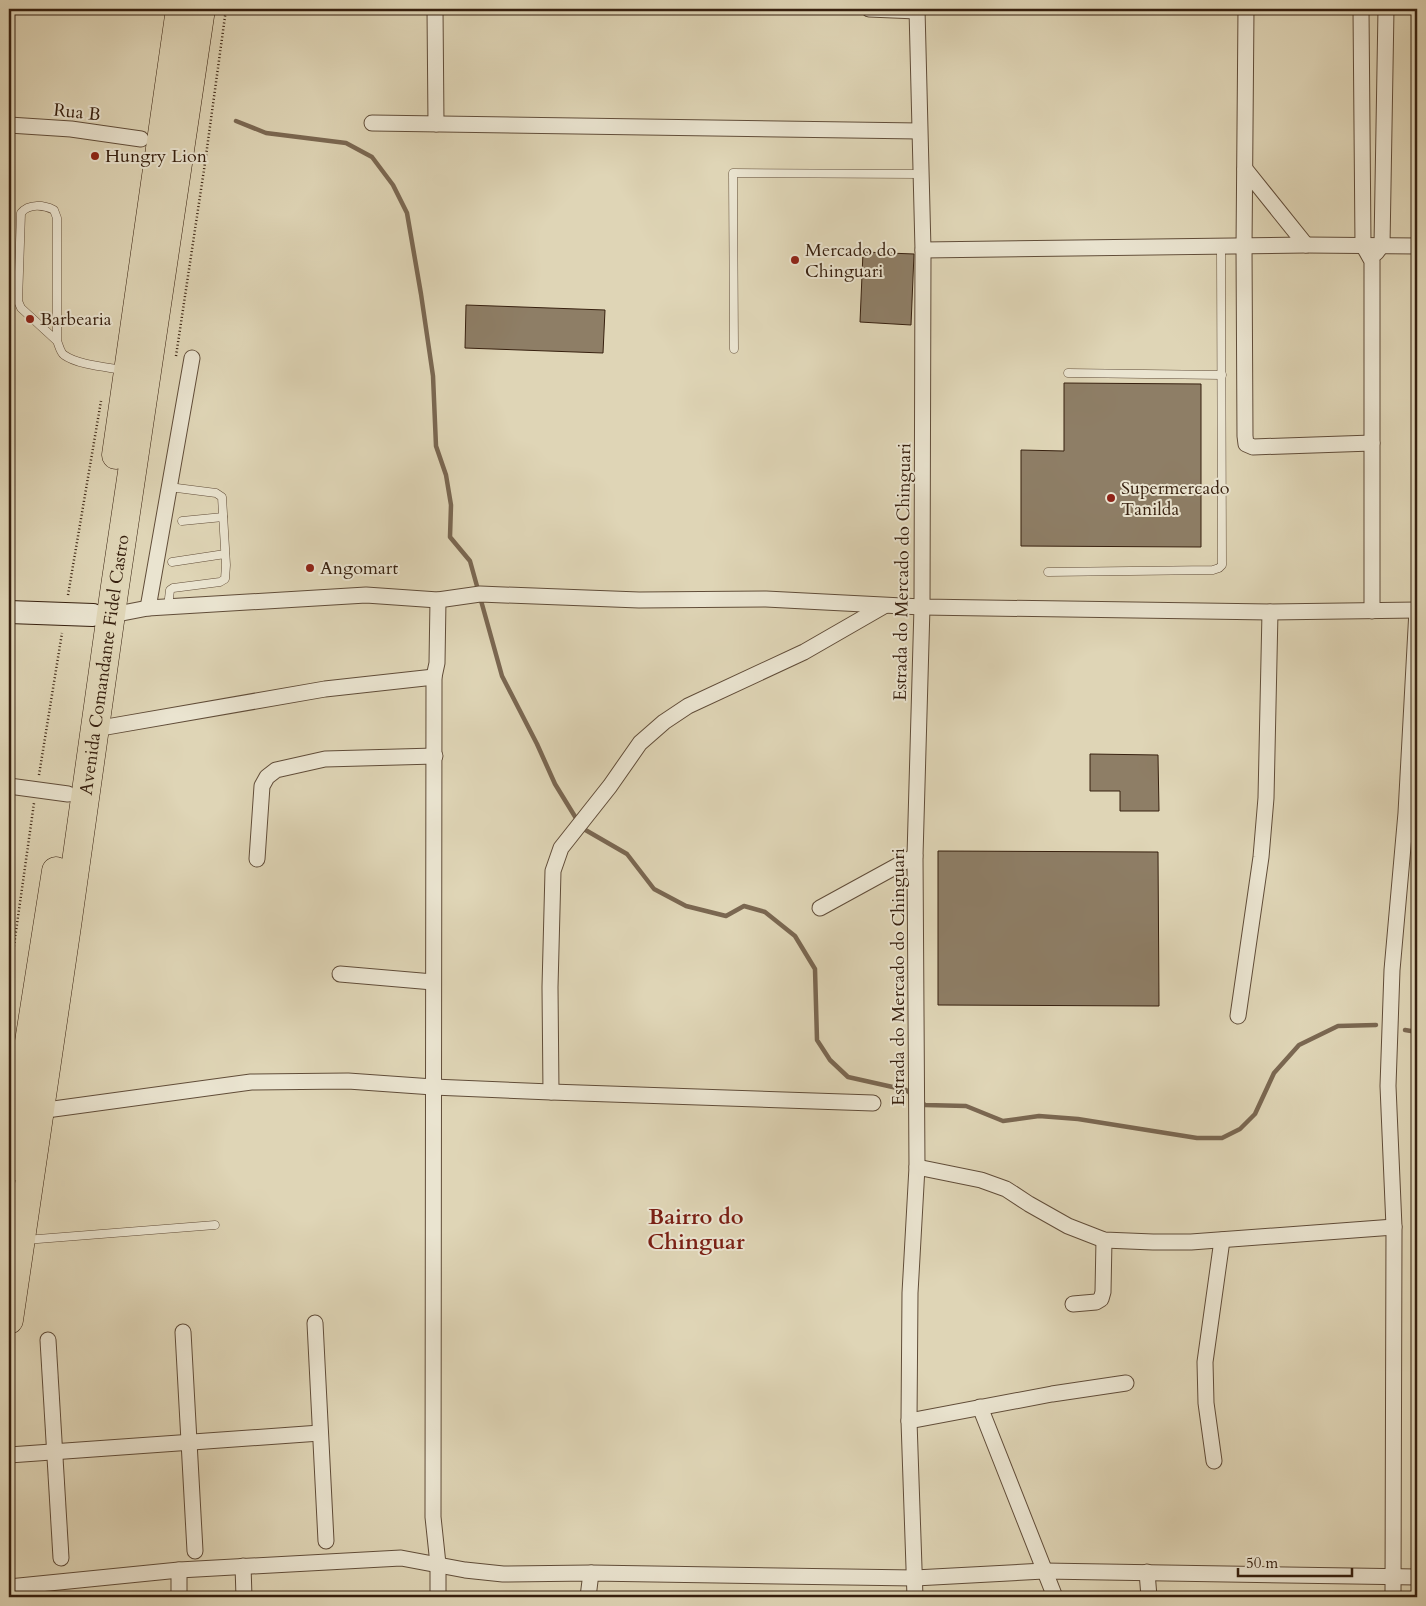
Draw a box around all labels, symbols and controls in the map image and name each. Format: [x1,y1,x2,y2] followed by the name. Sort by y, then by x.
[52,98,102,127] street label: Rua B
[105,144,208,169] place label: Hungry Lion
[89,150,101,162] marker: Hungry Lion
[805,238,896,284] place label: Mercado do Chinguari
[789,254,801,266] marker: Mercado do Chinguari
[40,307,112,332] place label: Barbearia
[24,313,36,325] marker: Barbearia
[888,443,917,701] street label: Estrada do Mercado do Chinguari
[1121,476,1230,522] place label: Supermercado Tanilda
[1105,492,1117,504] marker: Supermercado Tanilda
[74,533,136,797] street label: Avenida Comandante Fidel Castro
[320,556,398,581] place label: Angomart
[304,562,316,574] marker: Angomart
[886,848,911,1106] street label: Estrada do Mercado do Chinguari
[647,1202,745,1257] district label: Bairro do Chinguar
[1238,1546,1352,1578] scale bar
[1246,1553,1278,1573] text: 50 m

